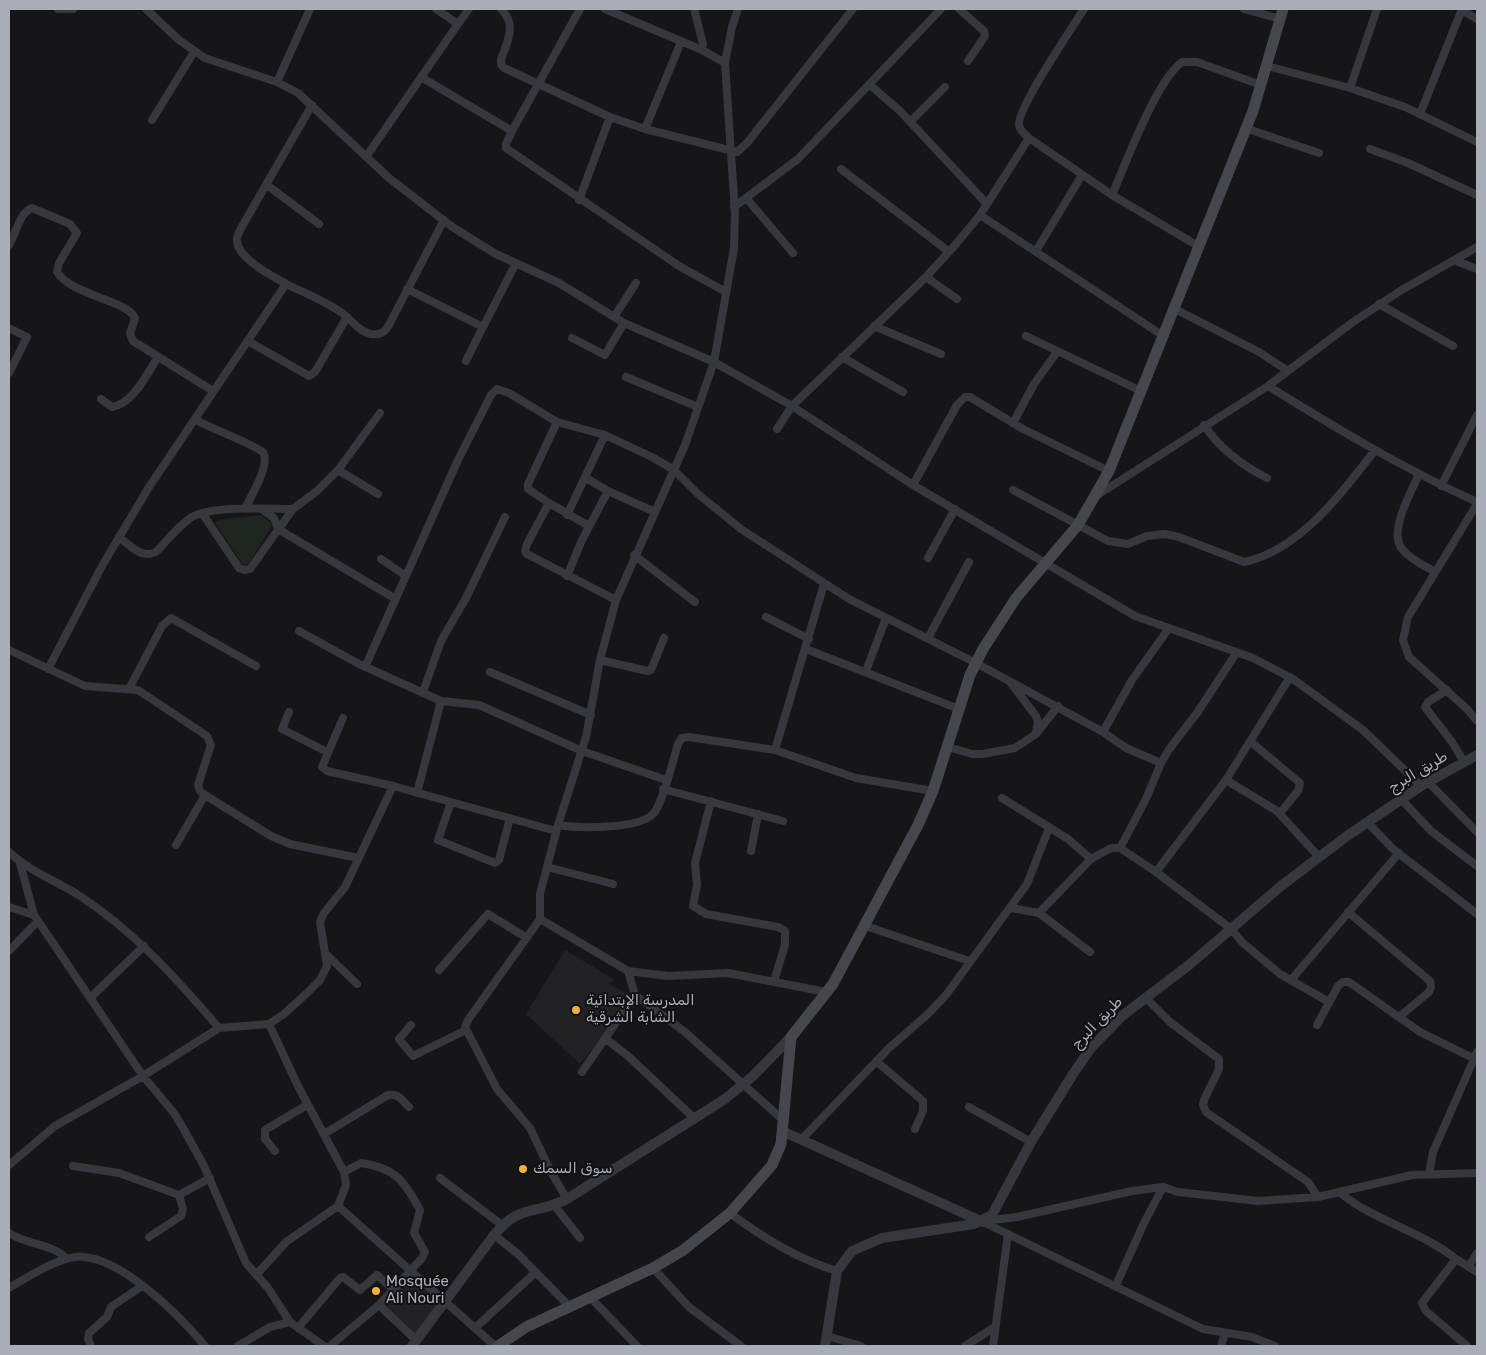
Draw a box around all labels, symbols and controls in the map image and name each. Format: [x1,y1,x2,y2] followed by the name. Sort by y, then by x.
[1385,747,1451,797] street label: طريق البرج
[586,992,695,1027] place label: المدرسة الإبتدائية الشابة الشرقية
[1068,993,1126,1053] street label: طريق البرج
[570,1004,582,1016] marker: المدرسة الإبتدائية الشابة الشرقية
[533,1160,613,1178] place label: سوق السمك
[517,1163,529,1175] marker: سوق السمك
[386,1273,449,1308] place label: Mosquée Ali Nouri
[370,1285,382,1297] marker: Mosquée Ali Nouri

